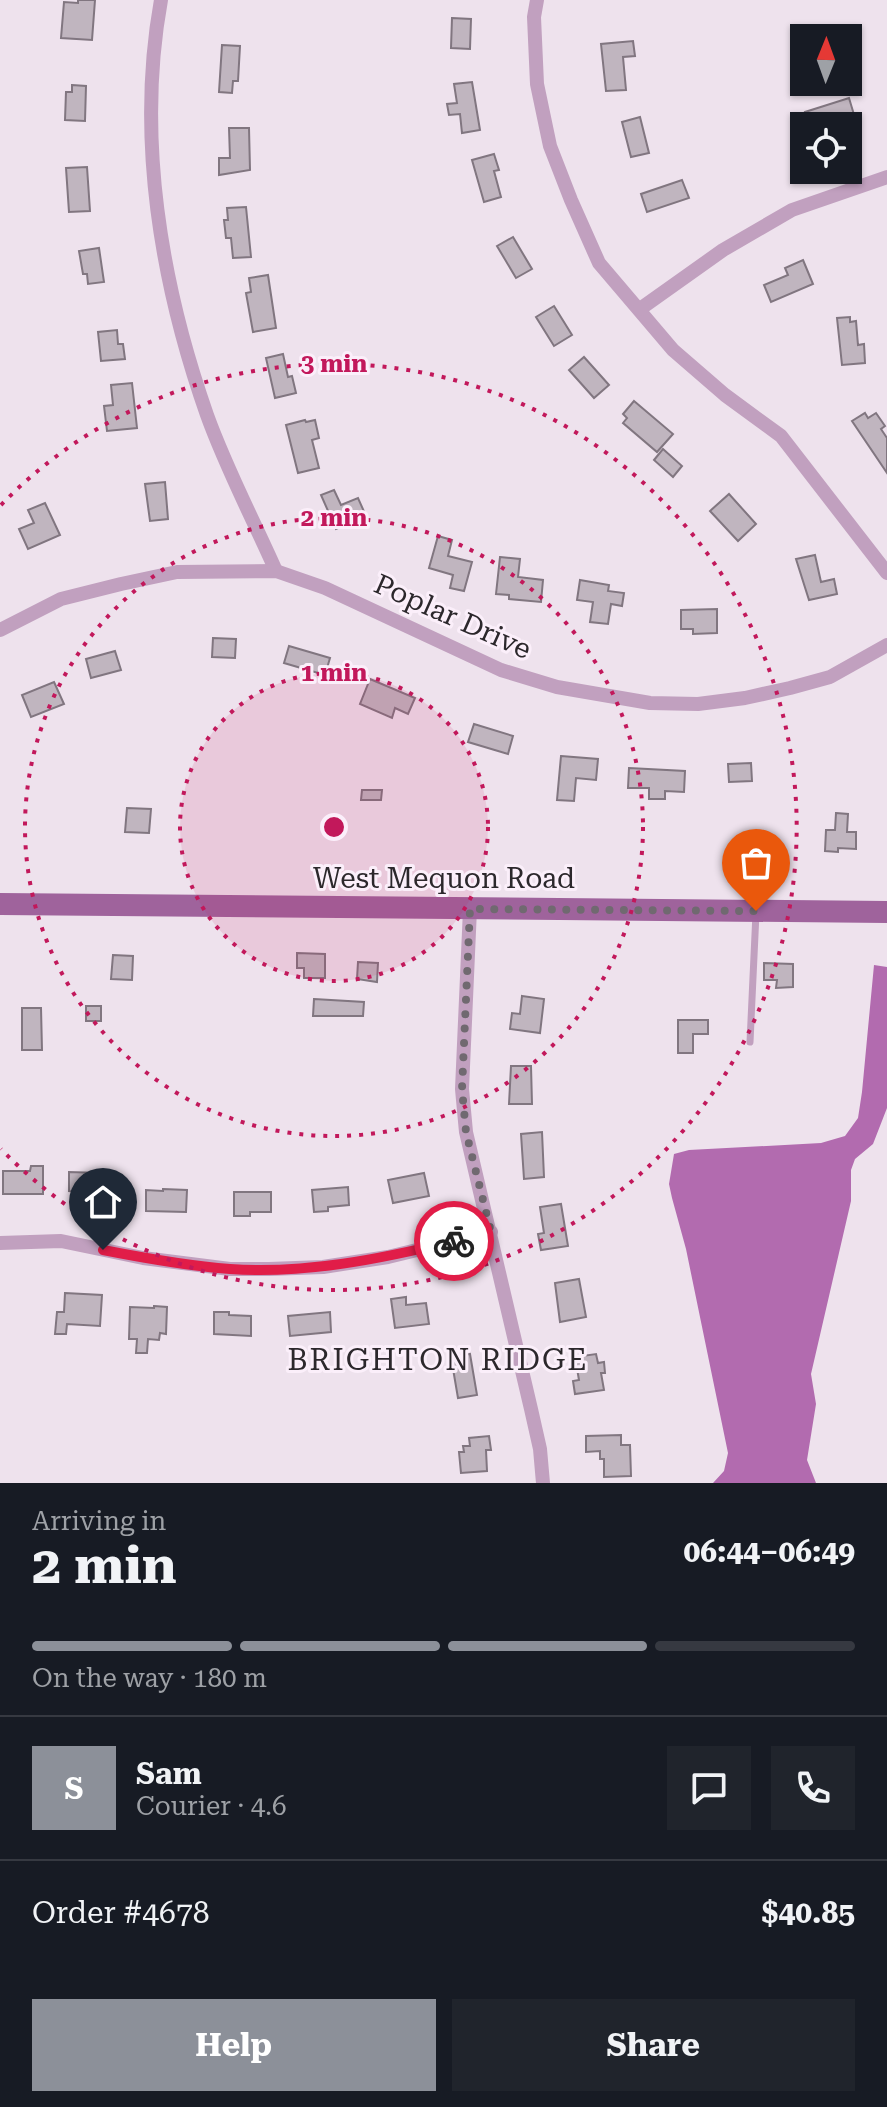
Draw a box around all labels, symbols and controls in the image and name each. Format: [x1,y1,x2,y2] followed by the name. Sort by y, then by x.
[790,24,862,96] north arrow
[790,24,862,184] map controls
[790,112,862,184] button: locate
[301,350,367,378] text: 3 min
[301,504,367,532] text: 2 min
[369,567,536,666] street label: Poplar Drive
[301,659,367,687] text: 1 min
[320,813,348,841] centre of rings
[722,829,790,911] pin
[734,841,778,885] icon: bag
[313,862,575,895] street label: West Mequon Road
[69,1168,137,1250] pin
[81,1180,125,1224] icon: home
[414,1201,494,1281] courier
[432,1219,476,1263] icon: bike
[288,1342,588,1377] district label: BRIGHTON RIDGE
[32,1506,166,1536] text: Arriving in
[683,1534,855,1569] text: 06:44–06:49
[32,1535,177,1596] text: 2 min
[32,1663,267,1693] text: On the way · 180 m
[667,1746,751,1830] button: chat
[771,1746,855,1830] button: phone
[136,1756,202,1791] text: Sam
[65,1771,83,1806] text: S
[136,1791,286,1821] text: Courier · 4.6
[32,1895,210,1930] text: Order #4678
[762,1895,855,1930] text: $40.85
[32,1999,436,2091] button: Help
[452,1999,855,2091] button: Share

